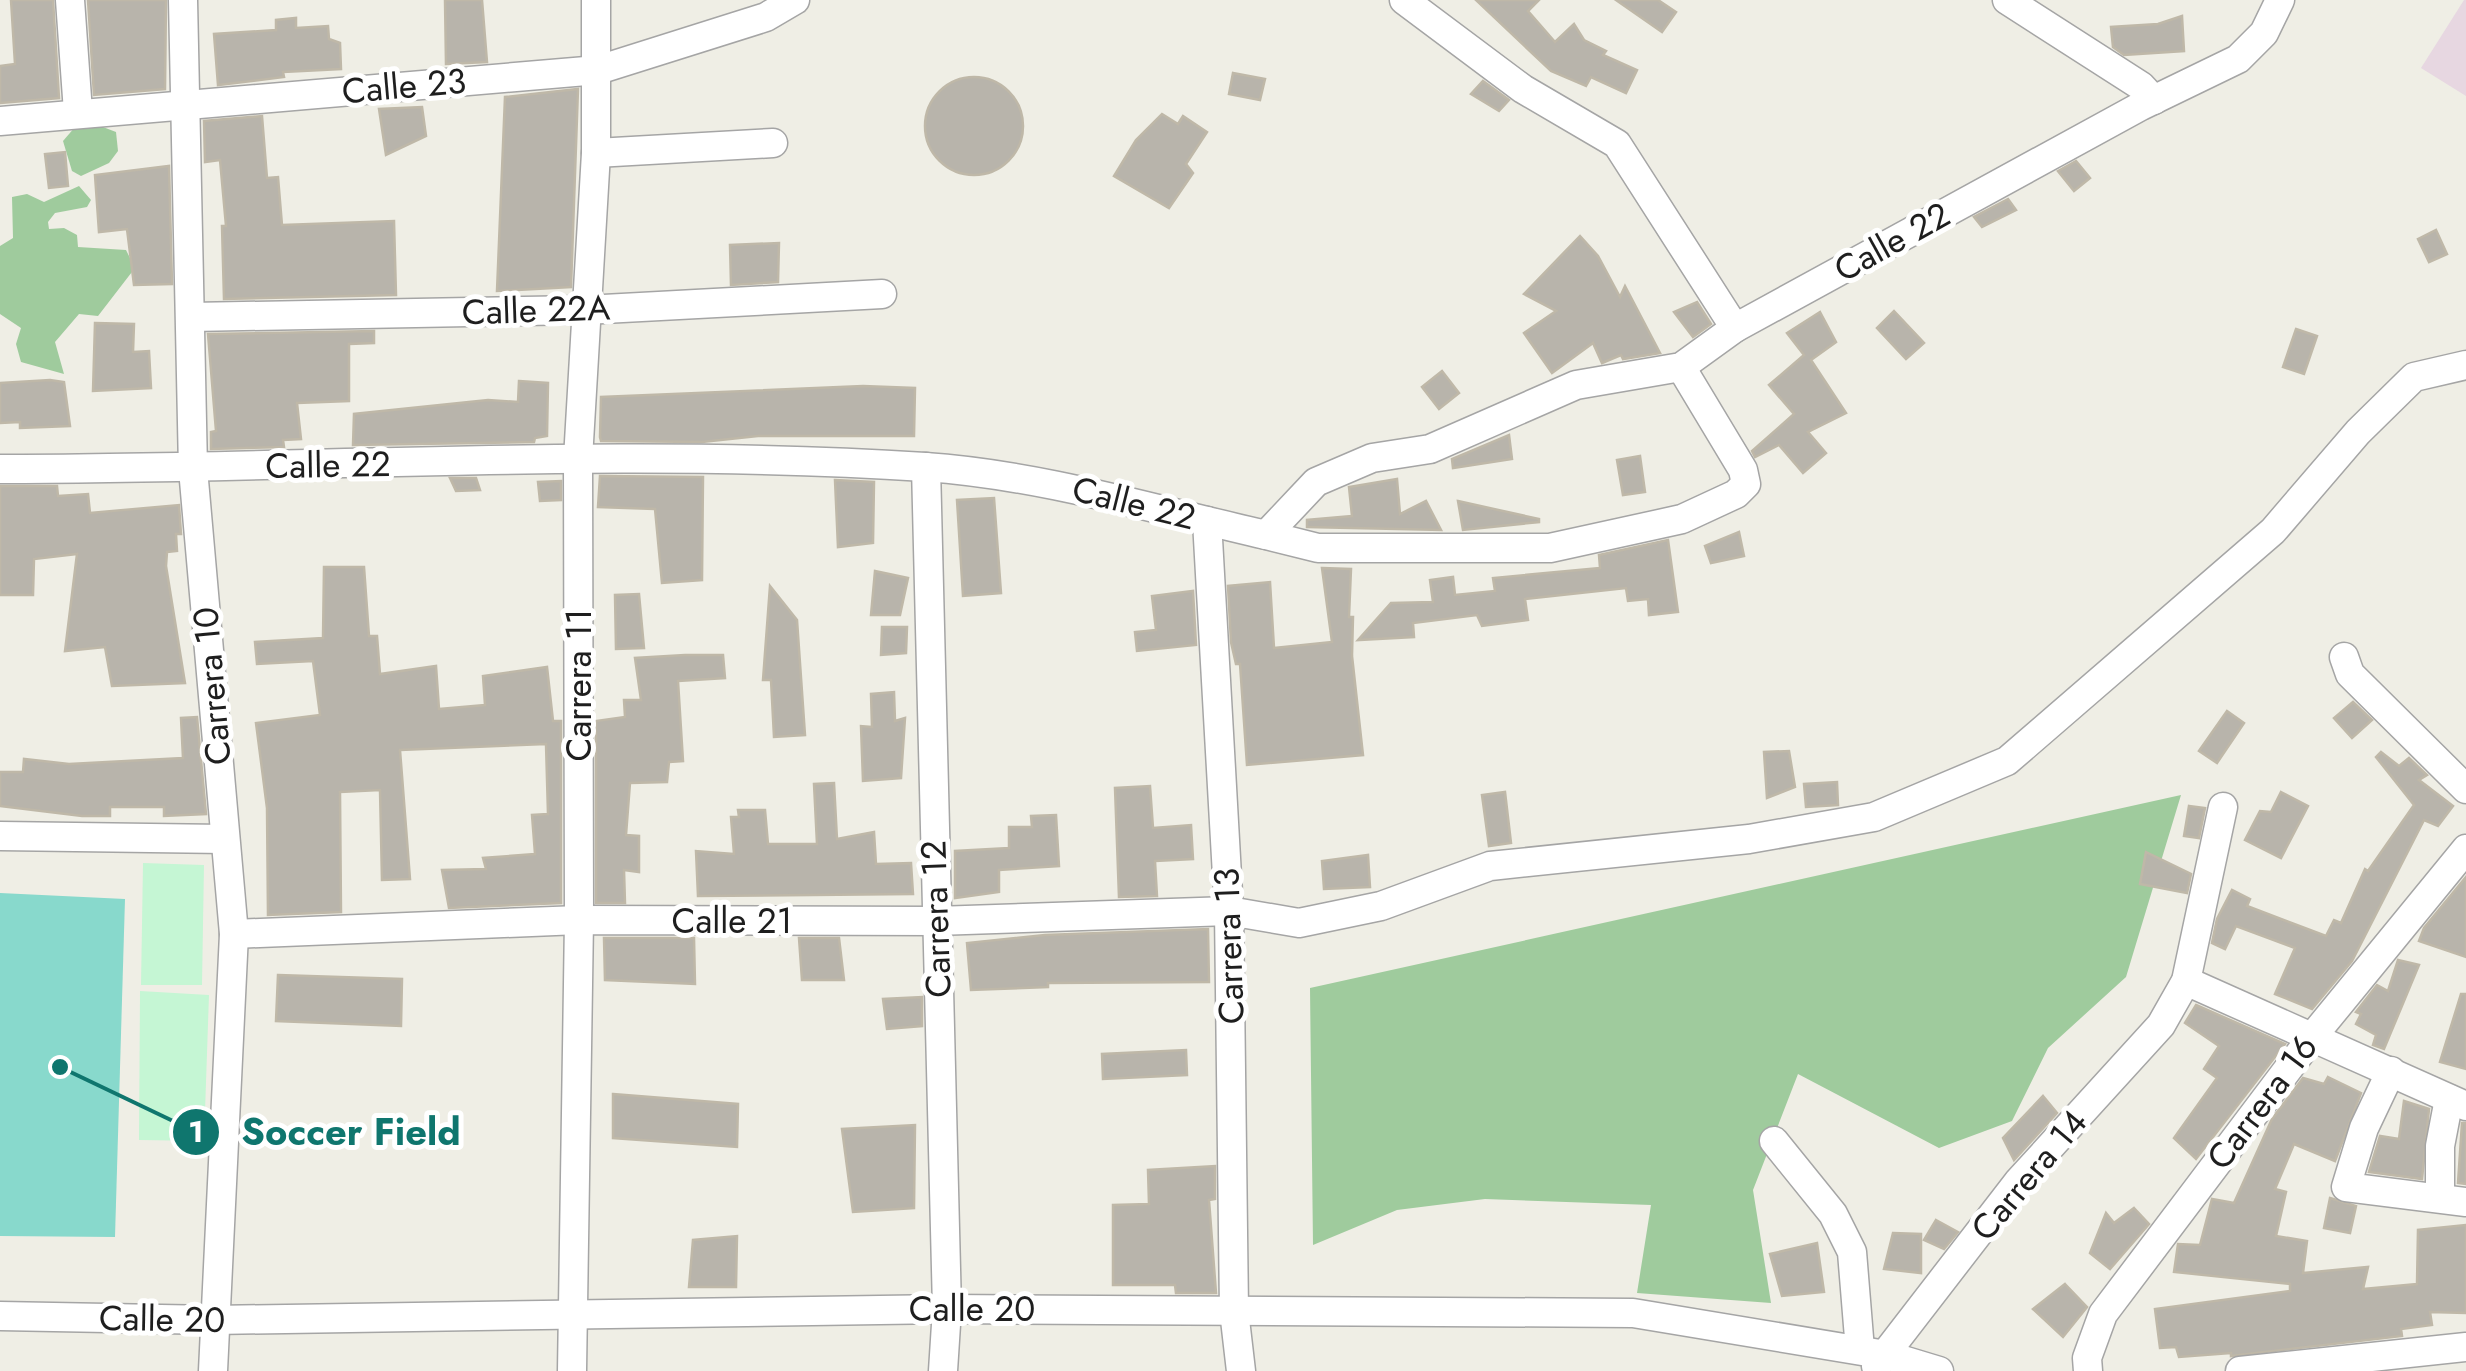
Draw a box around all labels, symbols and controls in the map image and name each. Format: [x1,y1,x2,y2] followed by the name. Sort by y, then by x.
[340,56,468,116] street label: Calle 23
[1825,190,1959,294] street label: Calle 22
[461,282,611,338] street label: Calle 22A
[265,439,391,491] street label: Calle 22
[1067,464,1201,542] street label: Calle 22
[180,605,244,767] street label: Carrera 10
[554,608,604,762] street label: Carrera 11
[908,840,964,998] street label: Carrera 12
[1201,867,1257,1025] street label: Carrera 13
[671,896,793,946] street label: Calle 21
[2195,1024,2329,1180] street label: Carrera 16
[171,1098,481,1166] callout: Soccer Field
[1959,1098,2099,1252] street label: Carrera 14
[241,1104,461,1159] text: Soccer Field
[188,1110,204,1153] text: 1
[909,1284,1035,1334] street label: Calle 20
[98,1293,226,1345] street label: Calle 20

